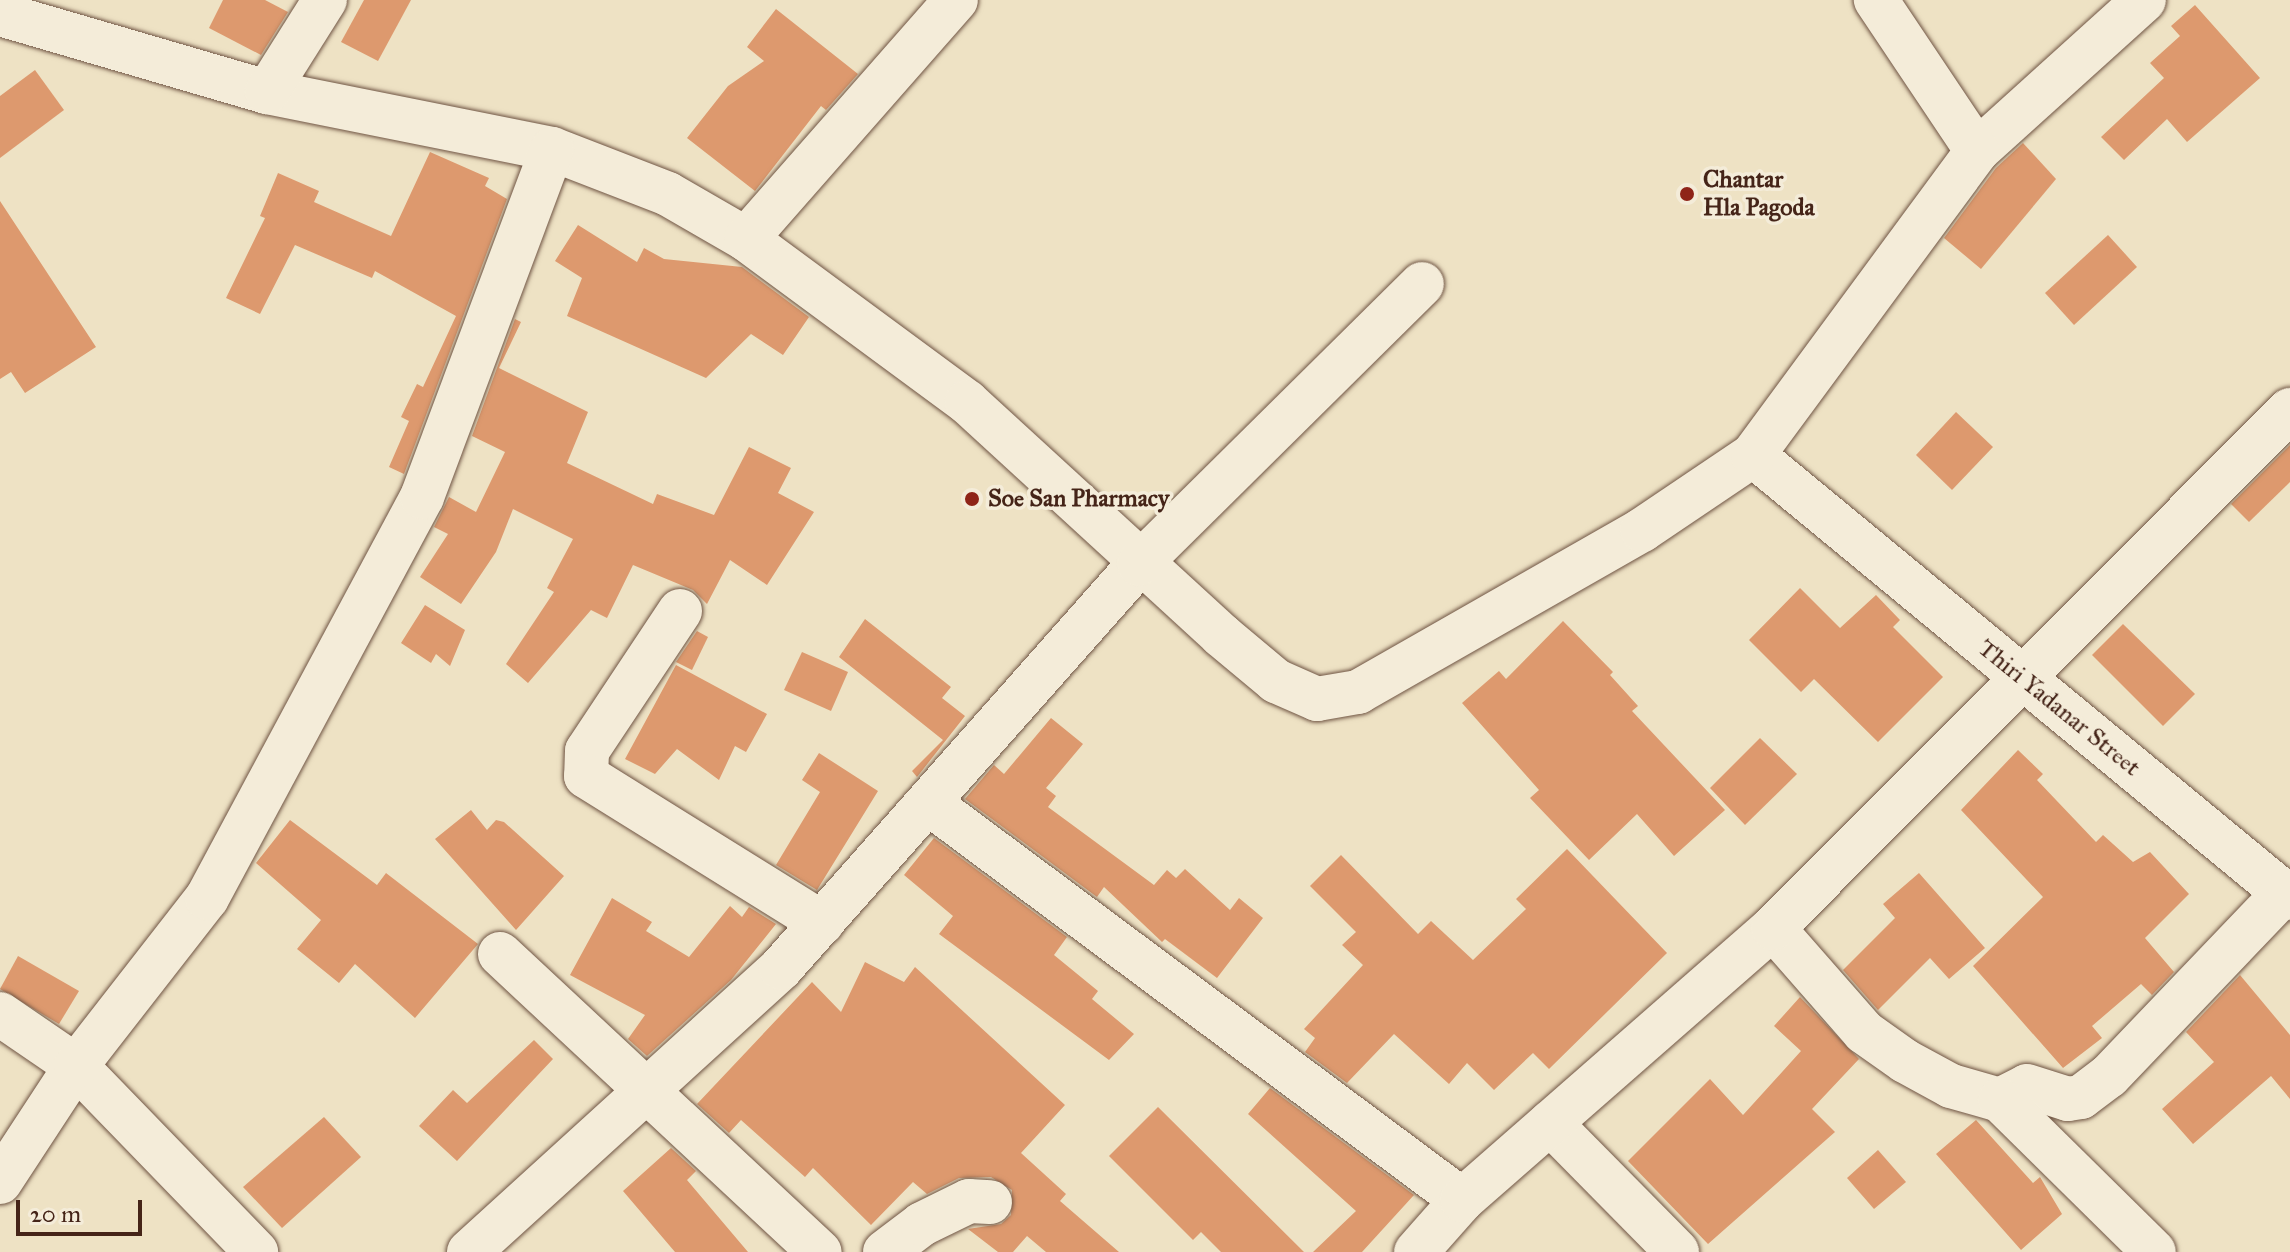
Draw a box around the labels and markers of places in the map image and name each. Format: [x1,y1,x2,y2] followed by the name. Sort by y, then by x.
[1703,166,1815,222] place label: Chantar Hla Pagoda
[1678,185,1696,203] marker: Chantar Hla Pagoda
[988,485,1169,513] place label: Soe San Pharmacy
[963,490,981,508] marker: Soe San Pharmacy

